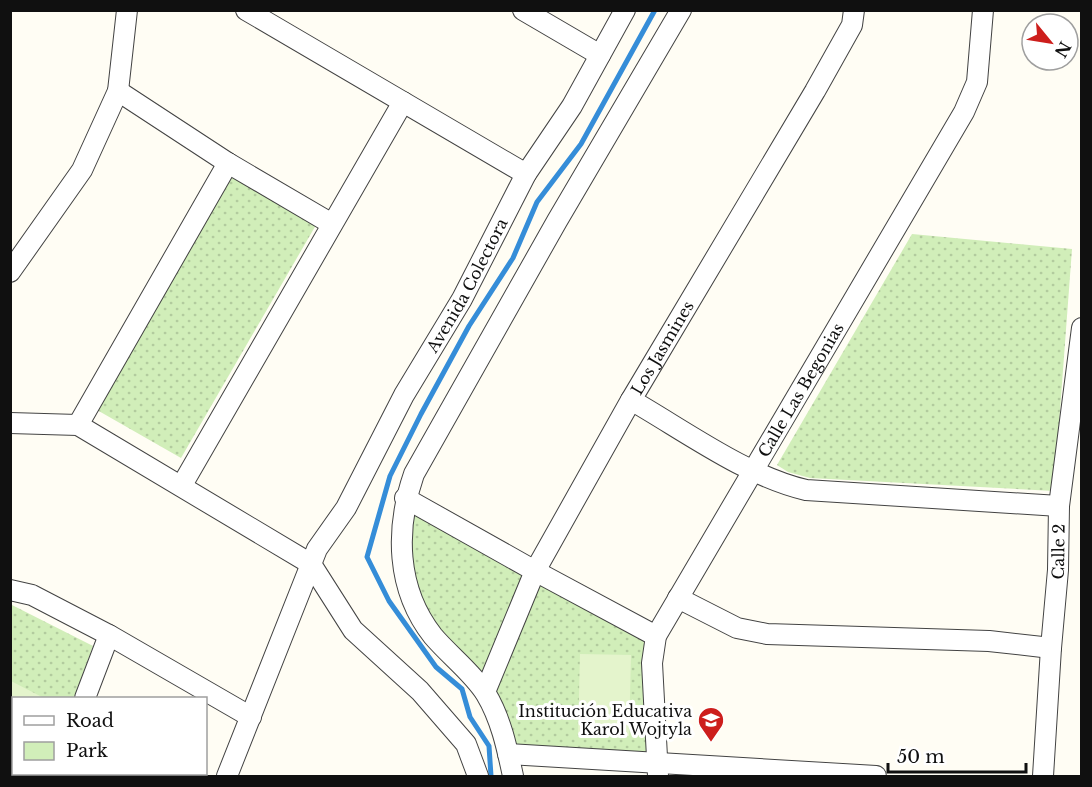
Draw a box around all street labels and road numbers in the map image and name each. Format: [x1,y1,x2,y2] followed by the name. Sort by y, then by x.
[422,215,512,357] street label: Avenida Colectora
[626,297,698,398] street label: Los Jasmines
[753,319,848,461] street label: Calle Las Begonias
[1047,524,1069,580] street label: Calle 2

